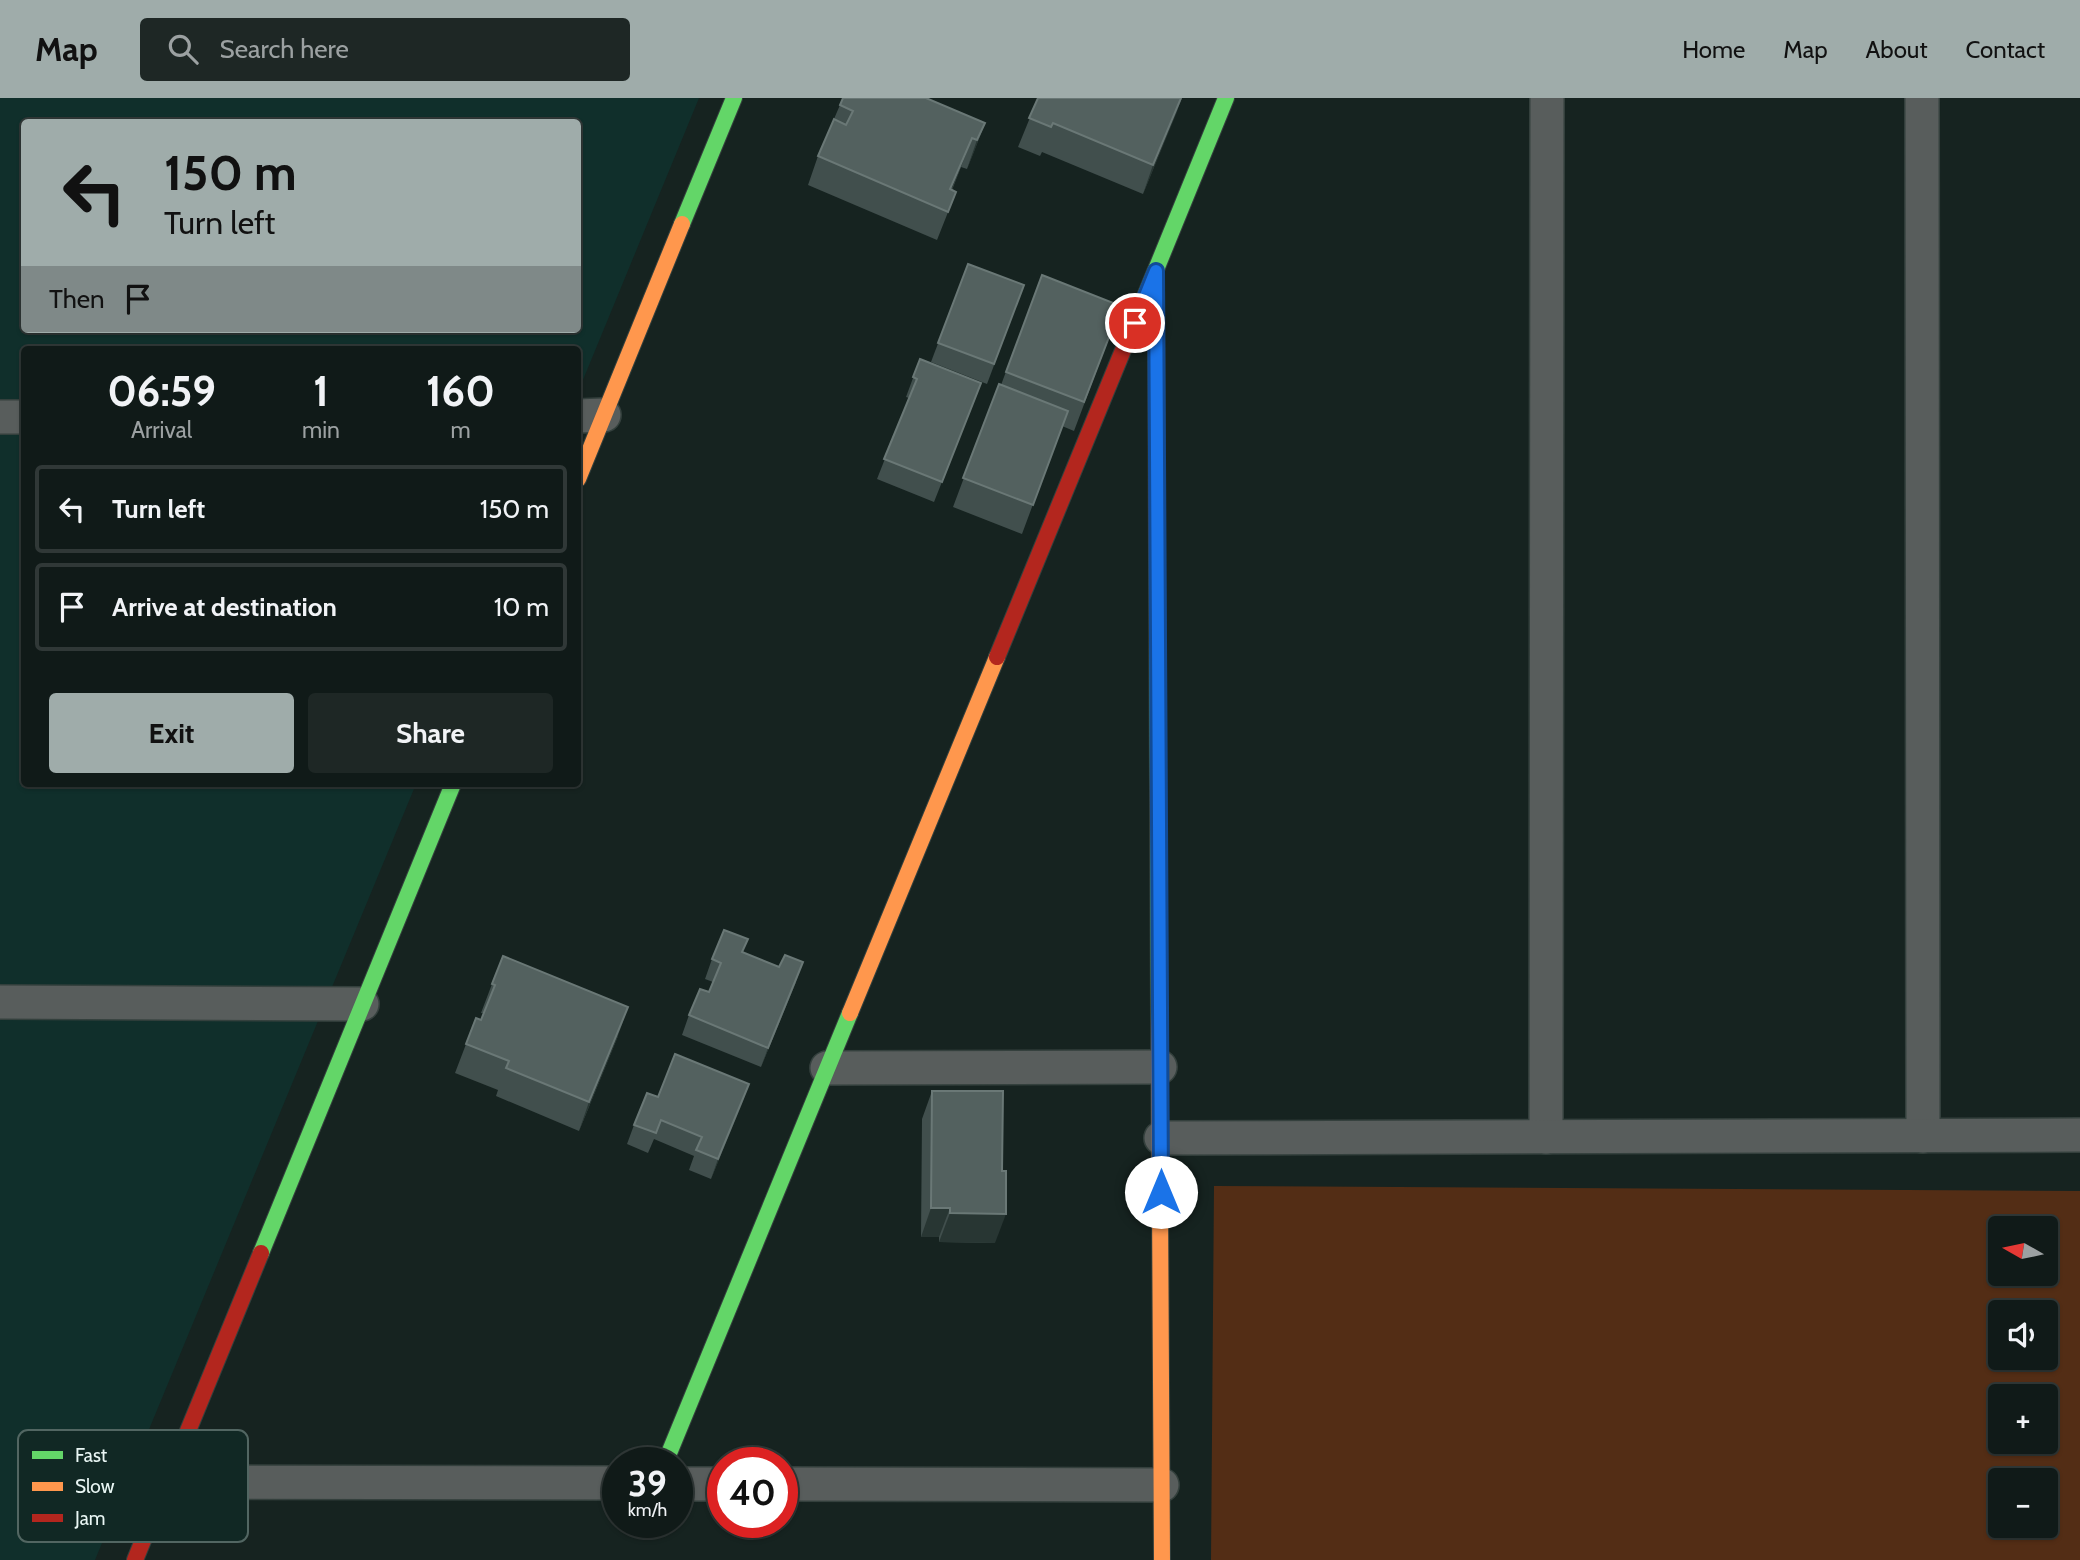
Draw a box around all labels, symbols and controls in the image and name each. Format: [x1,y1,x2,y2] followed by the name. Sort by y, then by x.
[140,18,630,81] search box
[35,29,98,69] text: Map
[164,30,202,68] icon: search
[220,33,349,65] text: Search here
[1682,35,1745,64] text: Home
[1783,35,1828,64] text: Map
[1866,35,1928,64] text: About
[1966,35,2045,64] text: Contact
[164,143,297,202] text: 150 m
[49,147,140,238] icon: left
[164,203,275,242] text: Turn left
[119,280,157,318] icon: arrive
[49,283,105,315] text: Then
[1105,293,1165,353] pin
[1116,304,1154,342] icon: arrive
[107,365,216,417] text: 06:59
[313,365,329,417] text: 1
[426,365,495,417] text: 160
[131,416,192,444] text: Arrival
[302,416,340,444] text: min
[450,416,471,444] text: m
[53,490,91,528] icon: left
[112,493,205,525] text: Turn left
[480,493,549,525] text: 150 m
[53,588,91,626] icon: arrive
[112,591,337,623] text: Arrive at destination
[494,591,549,623] text: 10 m
[49,693,294,773] button: Exit
[308,693,553,773] button: Share
[1124,1155,1198,1229] position arrow
[1988,1216,2058,1286] north arrow
[1988,1216,2058,1538] map controls
[1988,1300,2058,1370] button: sound
[1988,1384,2058,1454] button: +
[18,1430,248,1542] legend
[75,1444,108,1467] text: Fast
[707,1447,798,1538] speed limit sign: 40
[628,1462,667,1505] text: 39
[1988,1468,2058,1538] button: −
[75,1475,115,1498] text: Slow
[628,1499,667,1521] text: km/h
[74,1507,105,1530] text: Jam

